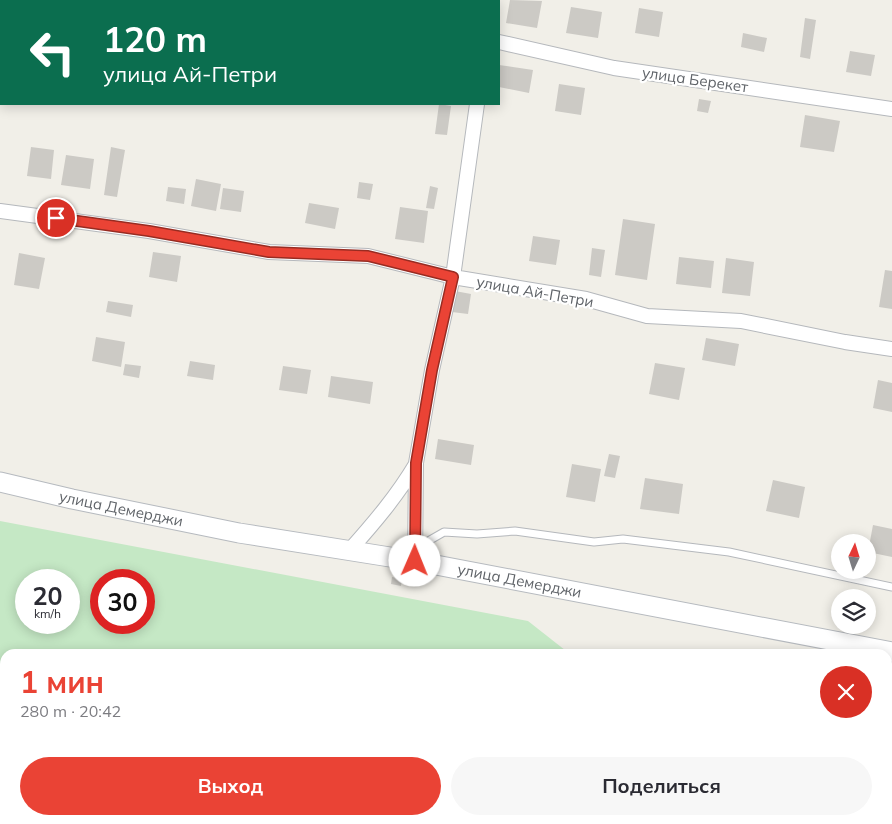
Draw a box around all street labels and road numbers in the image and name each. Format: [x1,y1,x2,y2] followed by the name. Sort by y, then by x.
[641,63,749,96] street label: улица Берекет
[475,272,595,311] street label: улица Ай-Петри
[57,486,185,530] street label: улица Демерджи
[456,559,583,602] street label: улица Демерджи

